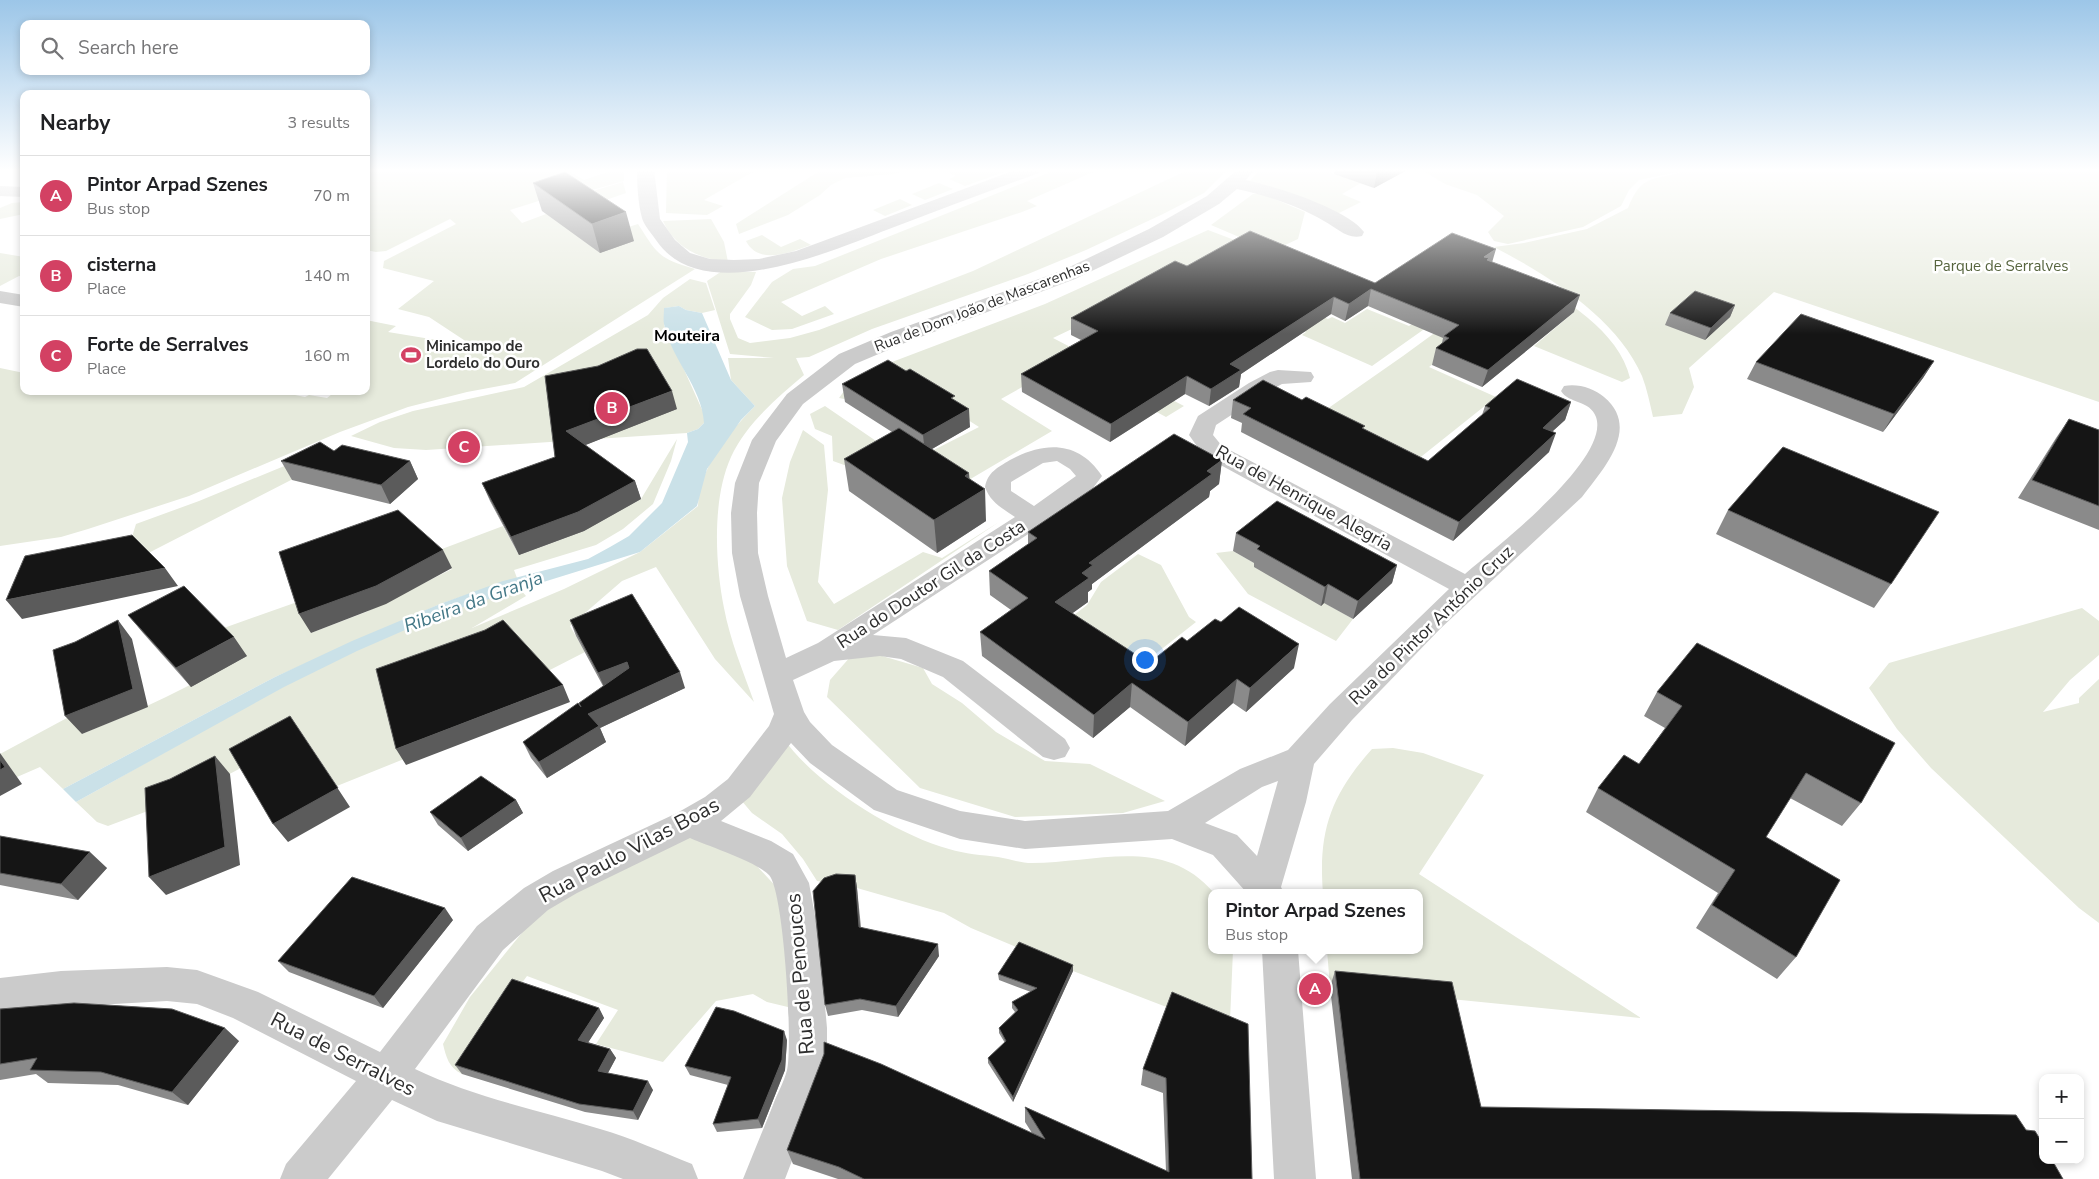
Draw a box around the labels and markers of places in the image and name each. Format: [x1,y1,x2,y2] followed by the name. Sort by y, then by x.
[426,336,540,373] place label: Minicampo de Lordelo do Ouro
[400,344,422,366] sports icon: Minicampo de Lordelo do Ouro
[596,389,628,427] pin: B
[448,428,480,466] pin: C
[1299,970,1331,1008] pin: A

